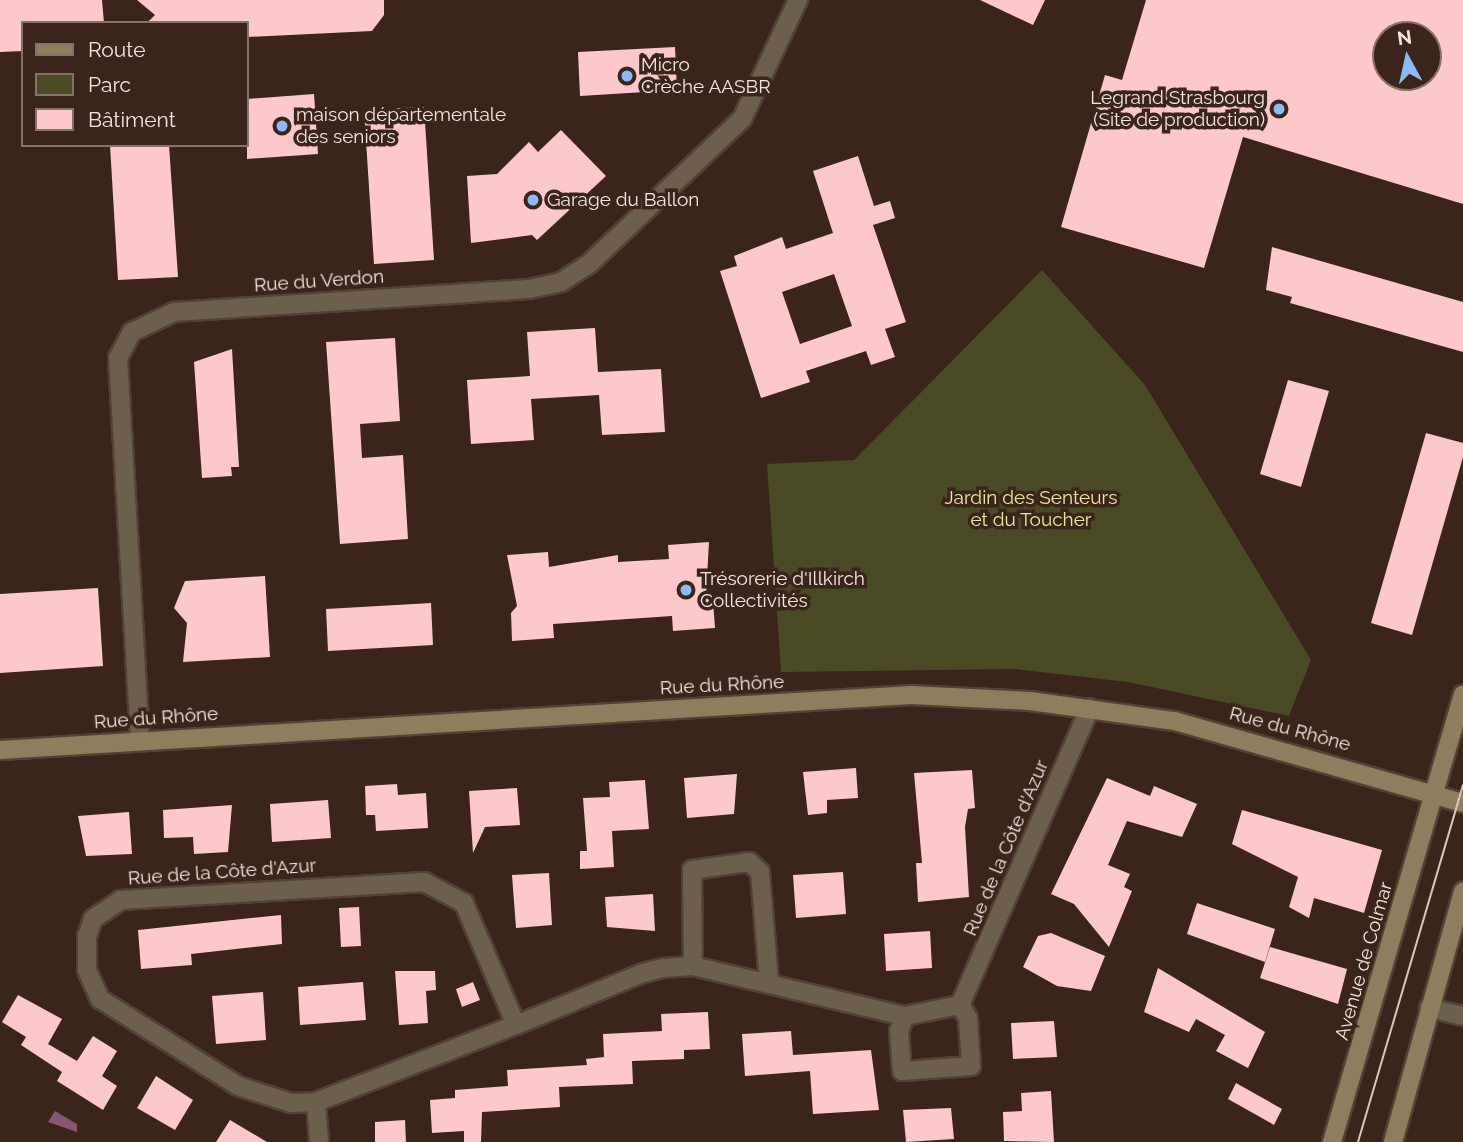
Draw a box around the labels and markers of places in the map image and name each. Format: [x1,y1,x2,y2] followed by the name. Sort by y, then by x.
[641,54,771,98] place label: Micro Crèche AASBR
[619,68,635,84] marker: Micro Crèche AASBR
[1090,87,1265,131] place label: Legrand Strasbourg (Site de production)
[1271,101,1287,117] marker: Legrand Strasbourg (Site de production)
[296,104,506,148] place label: maison départementale des seniors
[274,118,290,134] marker: maison départementale des seniors
[547,189,699,211] place label: Garage du Ballon
[525,192,541,208] marker: Garage du Ballon
[700,568,865,612] place label: Trésorerie d'Illkirch Collectivités
[678,582,694,598] marker: Trésorerie d'Illkirch Collectivités

